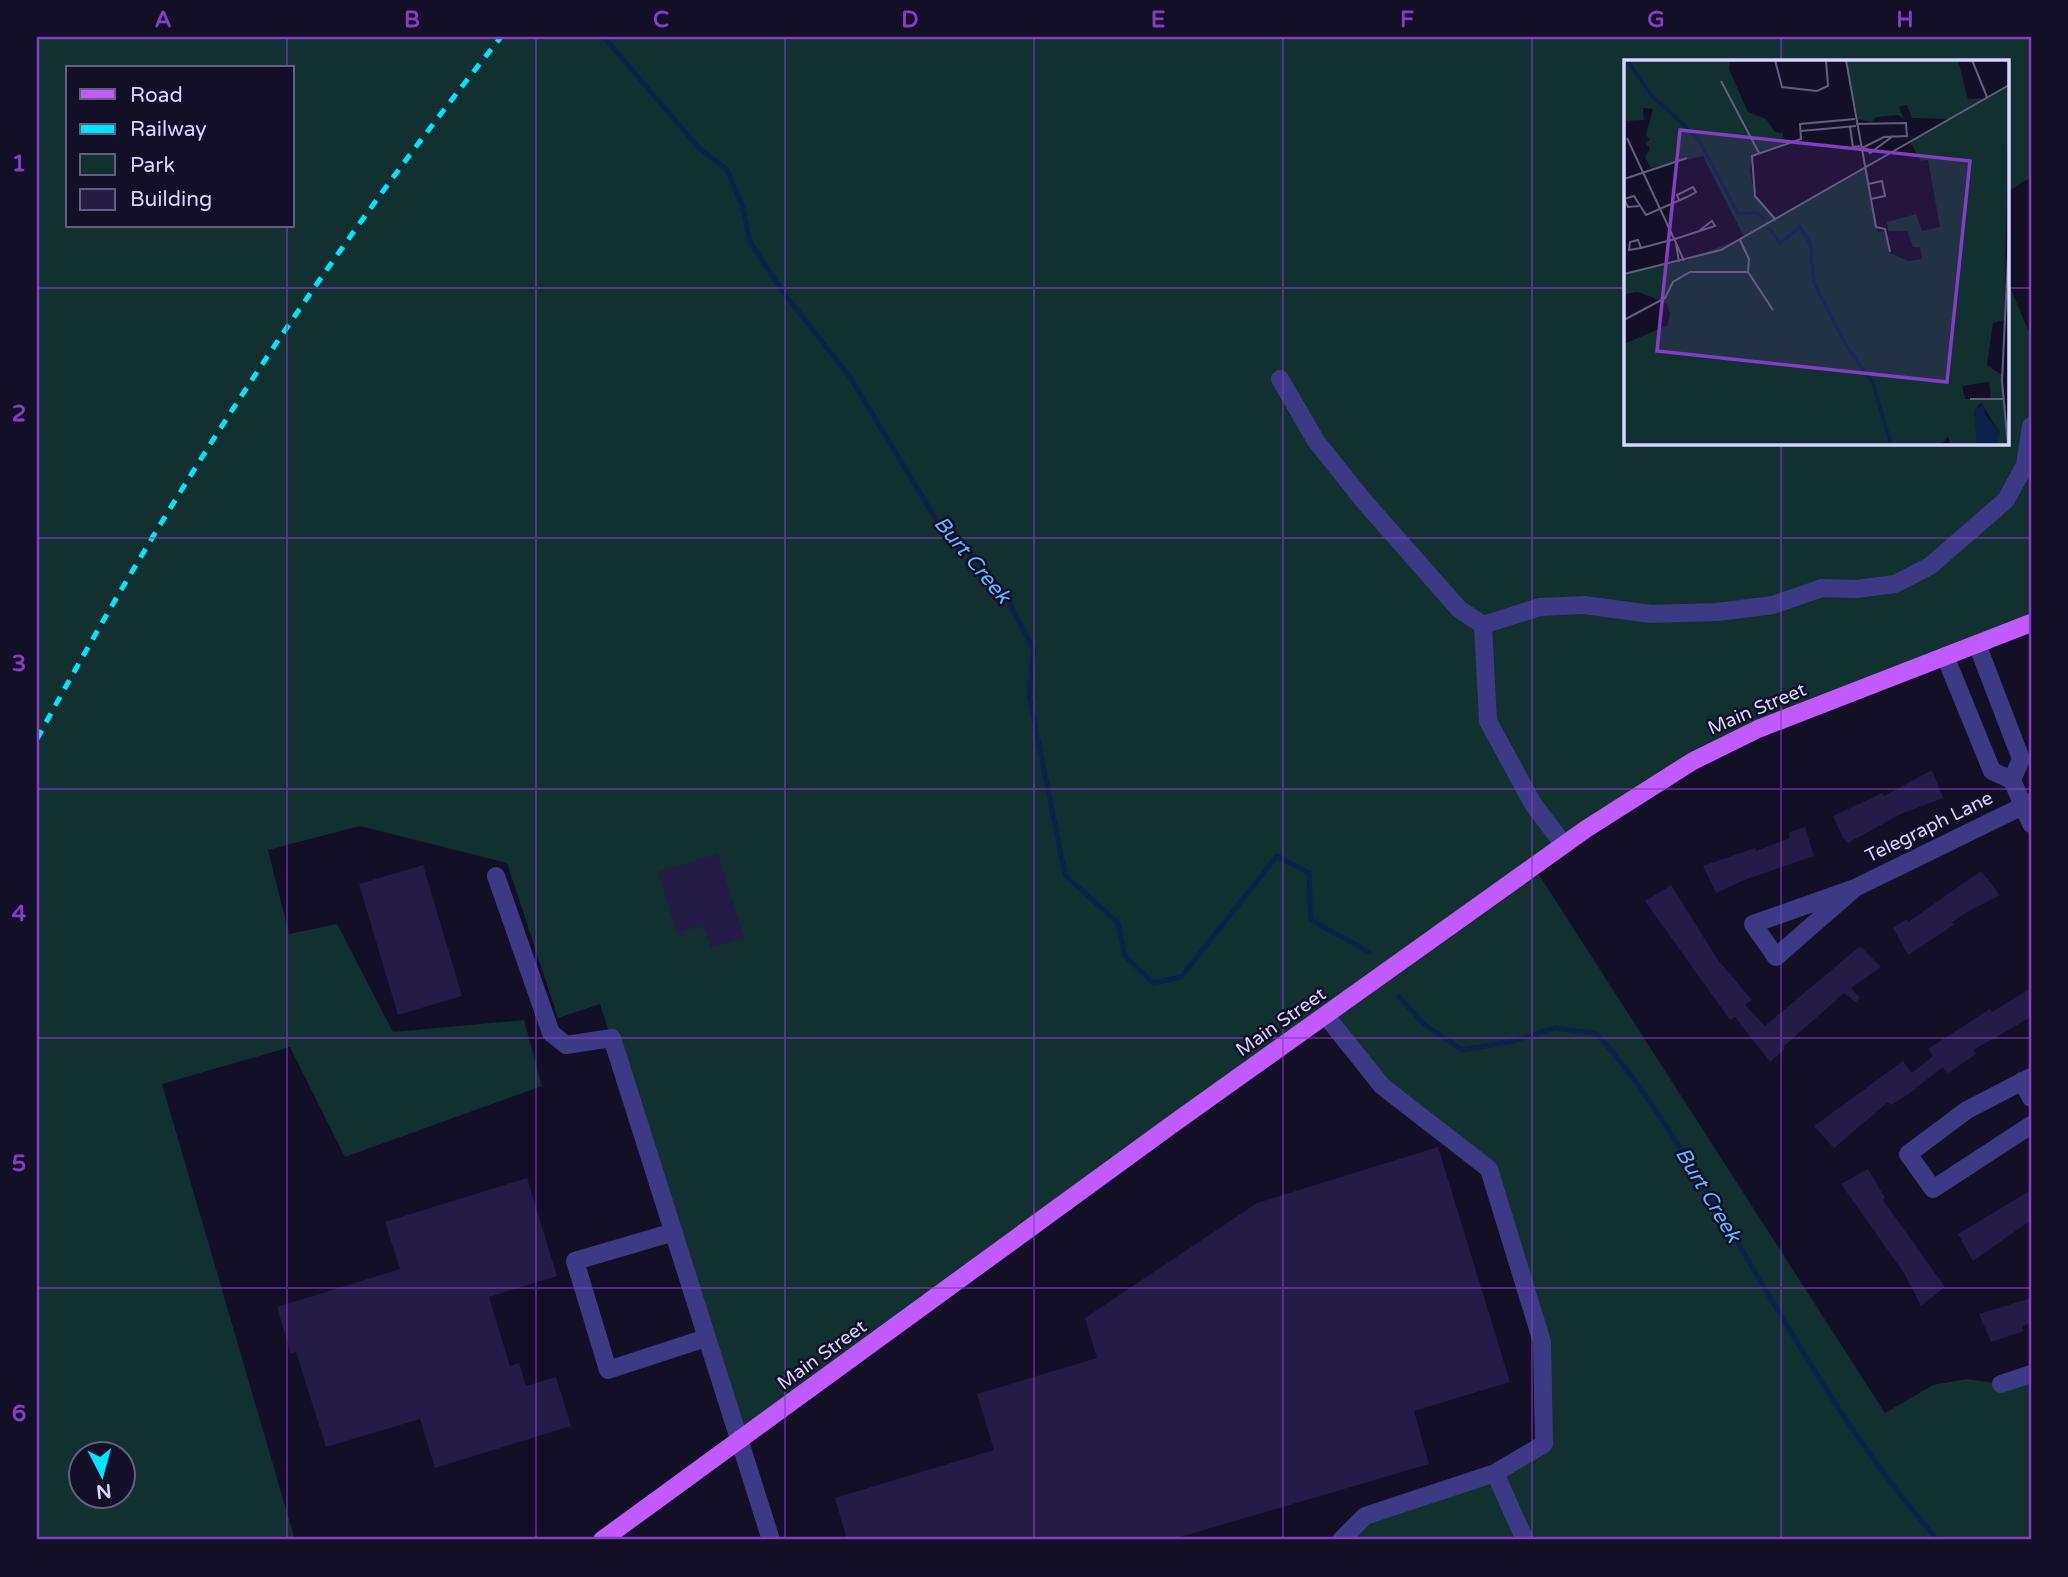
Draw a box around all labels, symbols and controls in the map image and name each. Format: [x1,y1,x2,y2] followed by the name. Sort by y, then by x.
[154,6,172,34] text: A
[404,6,420,34] text: B
[653,6,669,34] text: C
[901,6,919,34] text: D
[1151,6,1165,34] text: E
[1400,6,1414,34] text: F
[1647,6,1665,34] text: G
[1896,6,1914,34] text: H
[1624,60,2008,444] inset map
[66,66,294,228] legend
[130,83,183,108] text: Road
[130,117,207,142] text: Railway
[12,150,26,178] text: 1
[130,153,175,178] text: Park
[130,187,212,212] text: Building
[12,400,26,428] text: 2
[928,511,1017,610] water label: Burt Creek
[12,650,26,678] text: 3
[1705,678,1809,740] street label: Main Street
[1862,787,1996,867] street label: Telegraph Lane
[12,900,27,928] text: 4
[1232,983,1330,1061] street label: Main Street
[1670,1143,1747,1248] water label: Burt Creek
[12,1150,26,1178] text: 5
[773,1315,871,1395] street label: Main Street
[12,1400,26,1428] text: 6
[66,1440,136,1510] north arrow
[95,1479,112,1503] text: N

